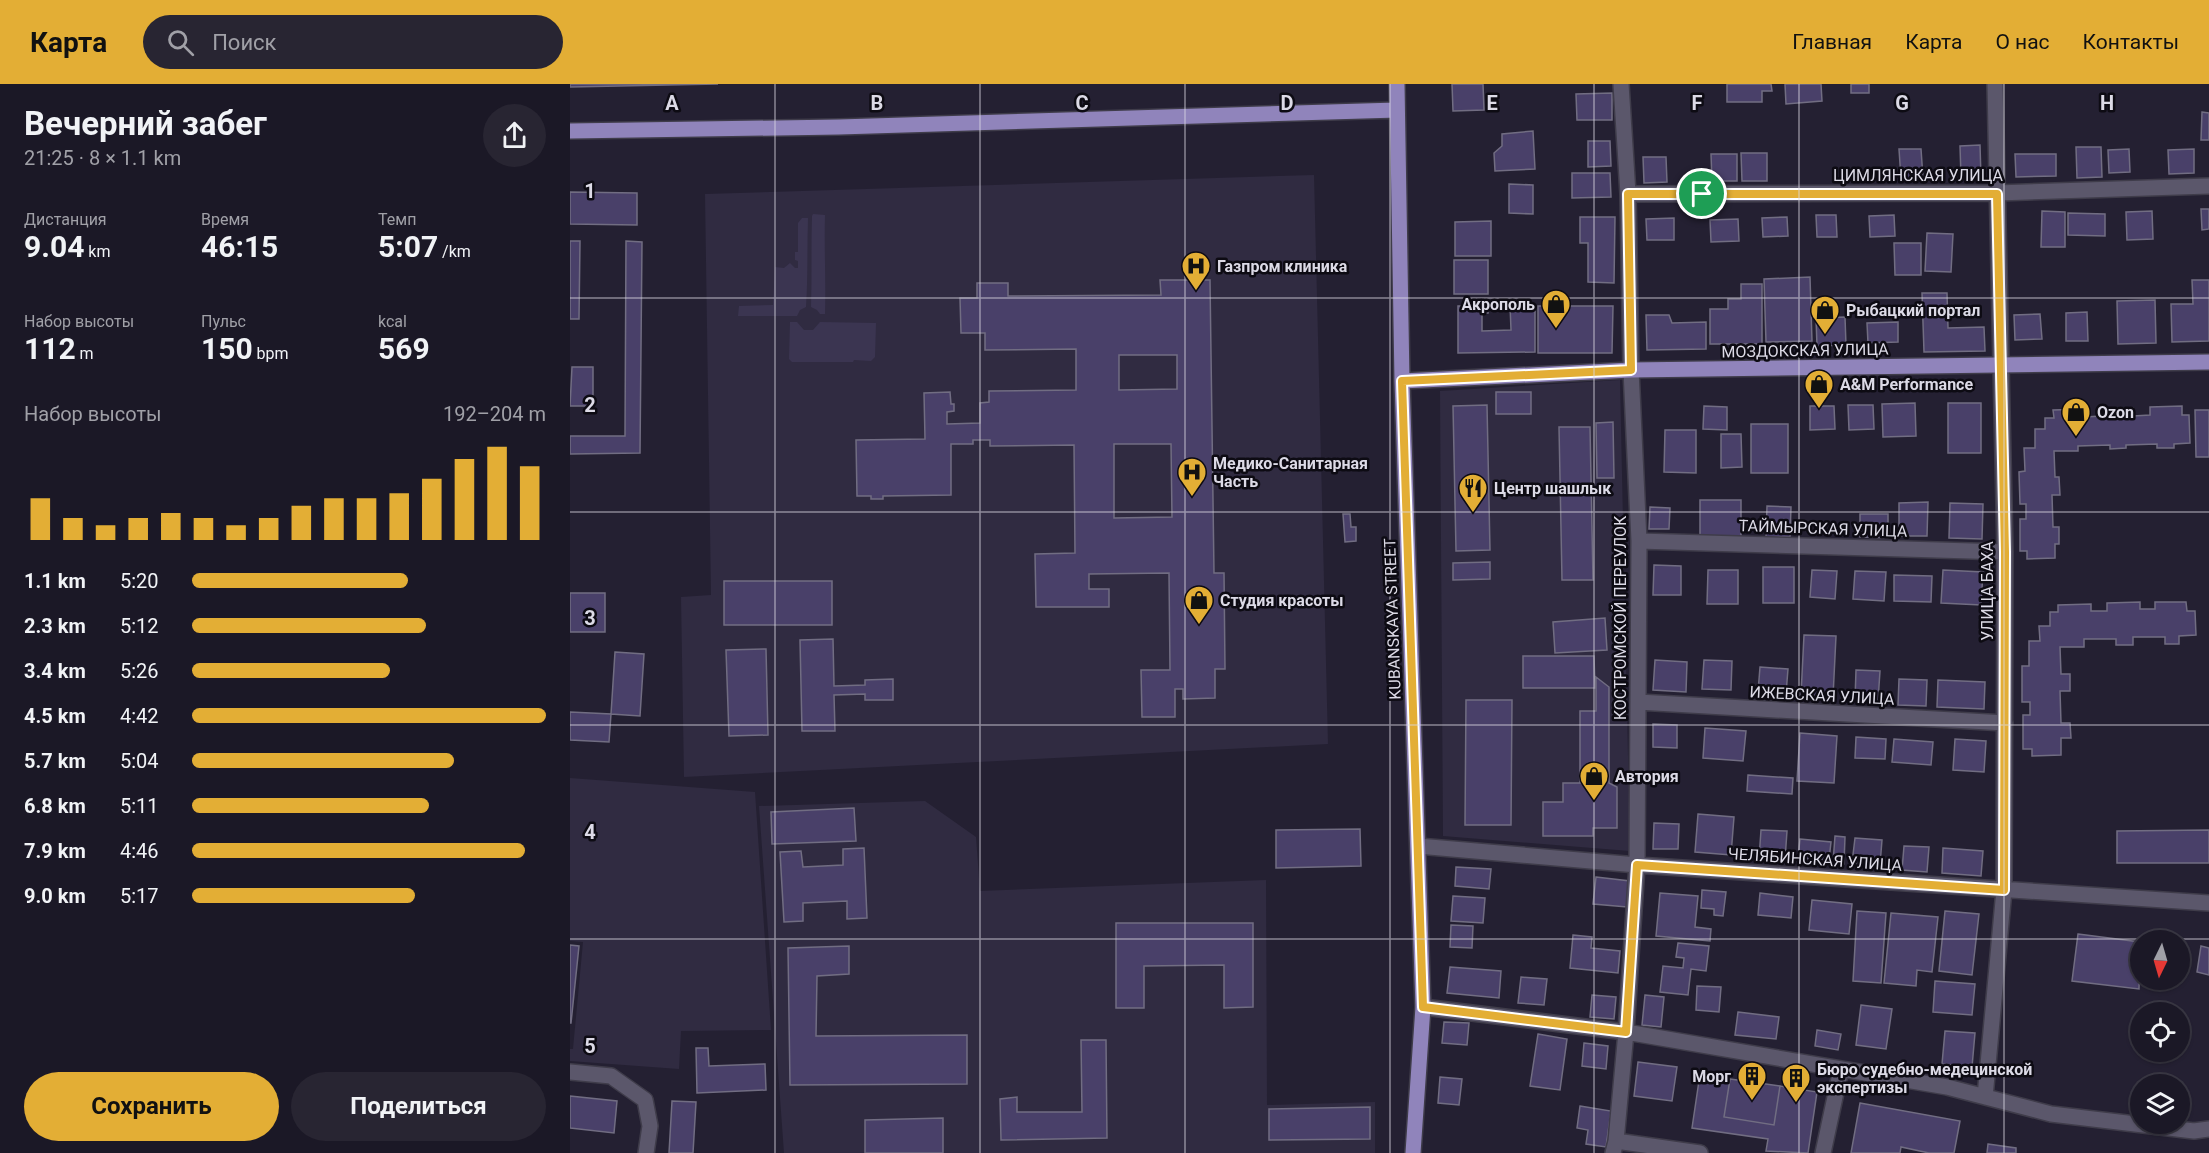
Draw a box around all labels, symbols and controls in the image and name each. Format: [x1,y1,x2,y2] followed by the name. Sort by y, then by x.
[143,15,563,69] search box
[30,26,107,59] text: Карта
[164,26,197,59] icon: search
[212,30,277,55] text: Поиск
[1792,30,1872,54] text: Главная
[1905,30,1962,54] text: Карта
[1995,30,2050,54] text: О нас
[2083,30,2179,54] text: Контакты
[665,91,679,115] text: A
[871,91,883,115] text: B
[1075,91,1089,115] text: C
[1281,91,1294,115] text: D
[1486,91,1498,115] text: E
[1692,91,1703,115] text: F
[1895,91,1909,115] text: G
[2100,91,2114,115] text: H
[24,104,267,143] text: Вечерний забег
[483,104,546,167] button: share
[24,146,181,170] text: 21:25 · 8 × 1.1 km
[1833,166,2004,185] street label: ЦИМЛЯНСКАЯ УЛИЦА
[1676,168,1727,219] pin
[1685,177,1718,210] icon: arrive
[584,179,596,203] text: 1
[24,210,107,229] text: Дистанция
[201,210,249,229] text: Время
[378,210,416,229] text: Темп
[24,229,84,264] text: 9.04
[201,229,278,264] text: 46:15
[378,229,438,264] text: 5:07
[84,242,110,261] text: km
[438,242,471,261] text: /km
[1180,250,1212,292] hospital icon: Газпром клиника
[1217,257,1348,276] place label: Газпром клиника
[1540,288,1572,330] shop icon: Акрополь
[1809,294,1841,336] shop icon: Рыбацкий портал
[1461,295,1535,314] place label: Акрополь
[1846,301,1980,320] place label: Рыбацкий портал
[24,312,134,331] text: Набор высоты
[201,312,246,331] text: Пульс
[378,312,407,331] text: kcal
[24,331,76,366] text: 112
[201,331,253,366] text: 150
[378,331,430,366] text: 569
[1721,340,1889,361] street label: МОЗДОКСКАЯ УЛИЦА
[76,344,94,363] text: m
[253,344,289,363] text: bpm
[1803,368,1835,410] shop icon: A&M Performance
[1840,375,1973,394] place label: A&M Performance
[584,393,596,417] text: 2
[2060,396,2092,438] shop icon: Ozon
[24,402,162,426] text: Набор высоты
[443,402,546,426] text: 192–204 m
[2097,403,2134,422] place label: Ozon
[1213,454,1368,491] place label: Медико-Санитарная Часть
[1176,456,1208,498] hospital icon: Медико-Санитарная Часть
[1457,472,1489,514] restaurant icon: Центр шашлык
[1494,479,1612,498] place label: Центр шашлык
[1611,515,1630,720] street label: КОСТРОМСКОЙ ПЕРЕУЛОК
[1738,516,1908,541] street label: ТАЙМЫРСКАЯ УЛИЦА
[1380,537,1405,700] street label: KUBANSKAYA STREET
[1978,541,1997,641] street label: УЛИЦА БАХА
[24,569,86,593] text: 1.1 km
[120,569,159,593] text: 5:20
[1183,584,1215,626] shop icon: Студия красоты
[1220,591,1343,610] place label: Студия красоты
[584,606,596,630] text: 3
[24,614,86,638] text: 2.3 km
[120,614,159,638] text: 5:12
[24,659,86,683] text: 3.4 km
[120,659,159,683] text: 5:26
[1749,682,1895,709] street label: ИЖЕВСКАЯ УЛИЦА
[24,704,86,728] text: 4.5 km
[120,704,159,728] text: 4:42
[24,749,86,773] text: 5.7 km
[120,749,159,773] text: 5:04
[1578,760,1610,802] shop icon: Автория
[1615,767,1679,786] place label: Автория
[24,794,86,818] text: 6.8 km
[120,794,159,818] text: 5:11
[584,820,596,844] text: 4
[24,839,86,863] text: 7.9 km
[120,839,159,863] text: 4:46
[1727,844,1903,875] street label: ЧЕЛЯБИНСКАЯ УЛИЦА
[24,884,86,908] text: 9.0 km
[120,884,159,908] text: 5:17
[2130,930,2190,990] north arrow
[2130,930,2190,1134] map controls
[2130,1002,2190,1062] button: locate
[584,1034,596,1058] text: 5
[1736,1060,1768,1102] building icon: Морг
[1817,1060,2032,1097] place label: Бюро судебно-медецинской экспертизы
[1780,1062,1812,1104] building icon: Бюро судебно-медецинской экспертизы
[1692,1067,1731,1086] place label: Морг
[24,1072,279,1141] button: Сохранить
[291,1072,546,1141] button: Поделиться
[2130,1074,2190,1134] button: layers

